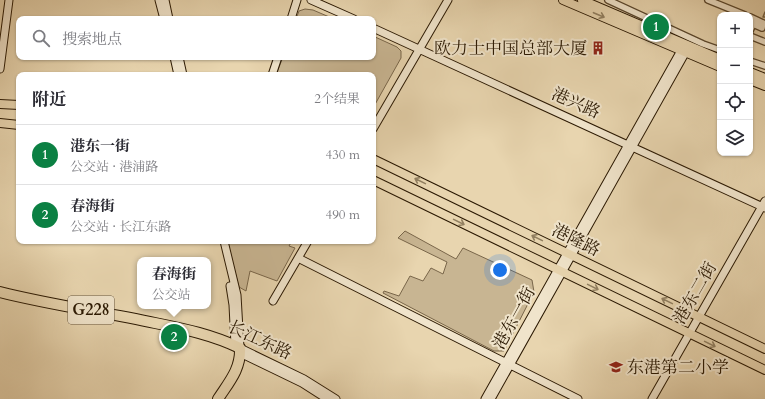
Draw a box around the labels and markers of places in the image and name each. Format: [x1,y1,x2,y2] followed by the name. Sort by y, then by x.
[643,12,669,42] pin: 1
[434,37,587,60] place label: 欧力士中国总部大厦
[590,40,606,56] building icon: 欧力士中国总部大厦
[161,322,187,352] pin: 2
[627,356,729,379] place label: 东港第二小学
[608,359,624,375] school or university icon: 东港第二小学

